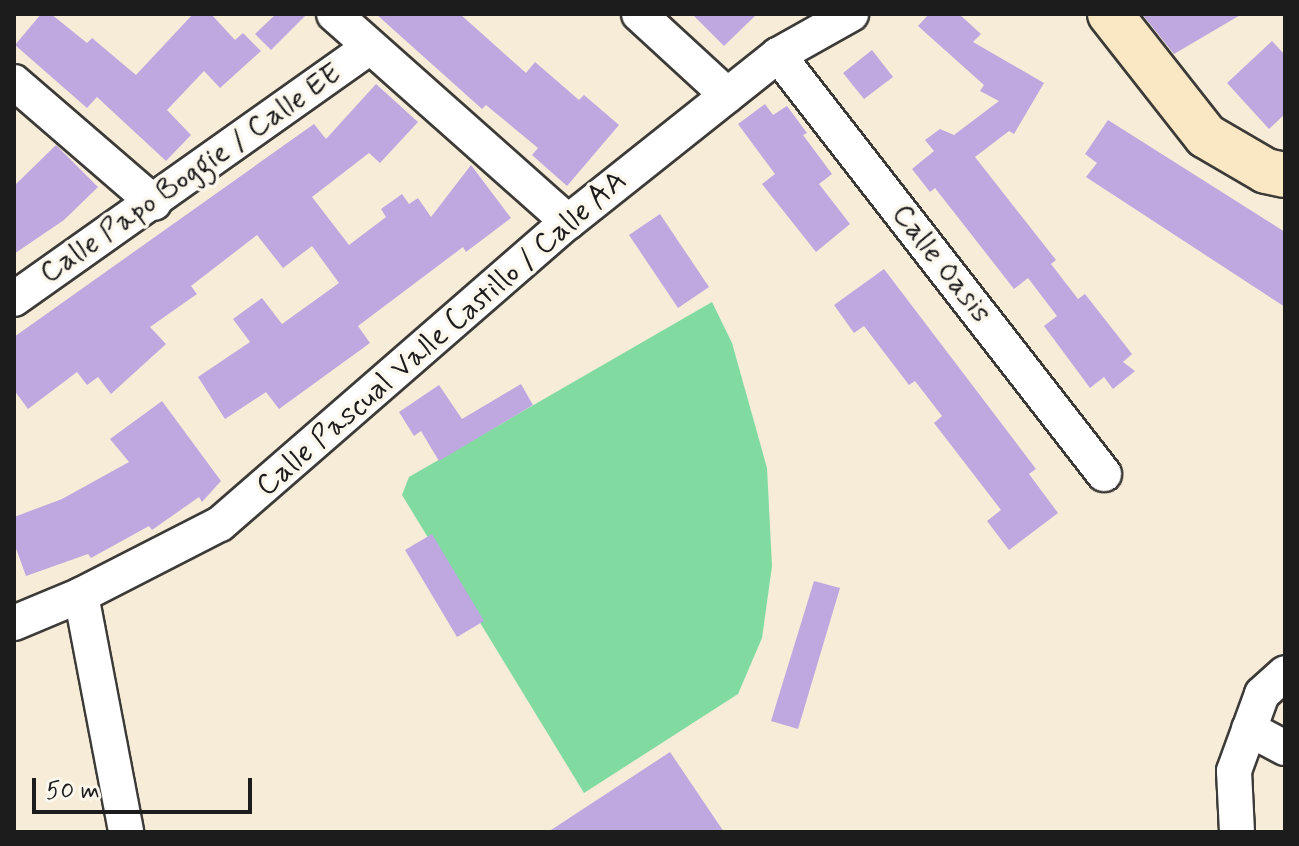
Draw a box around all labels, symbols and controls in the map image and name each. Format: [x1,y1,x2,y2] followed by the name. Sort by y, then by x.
[33,56,349,292] street label: Calle Papo Boggie / Calle EE
[251,164,633,504] street label: Calle Pascual Valle Castillo / Calle AA
[883,197,999,331] street label: Calle Oasis
[36,762,256,812] scale bar
[46,776,100,807] text: 50 m

